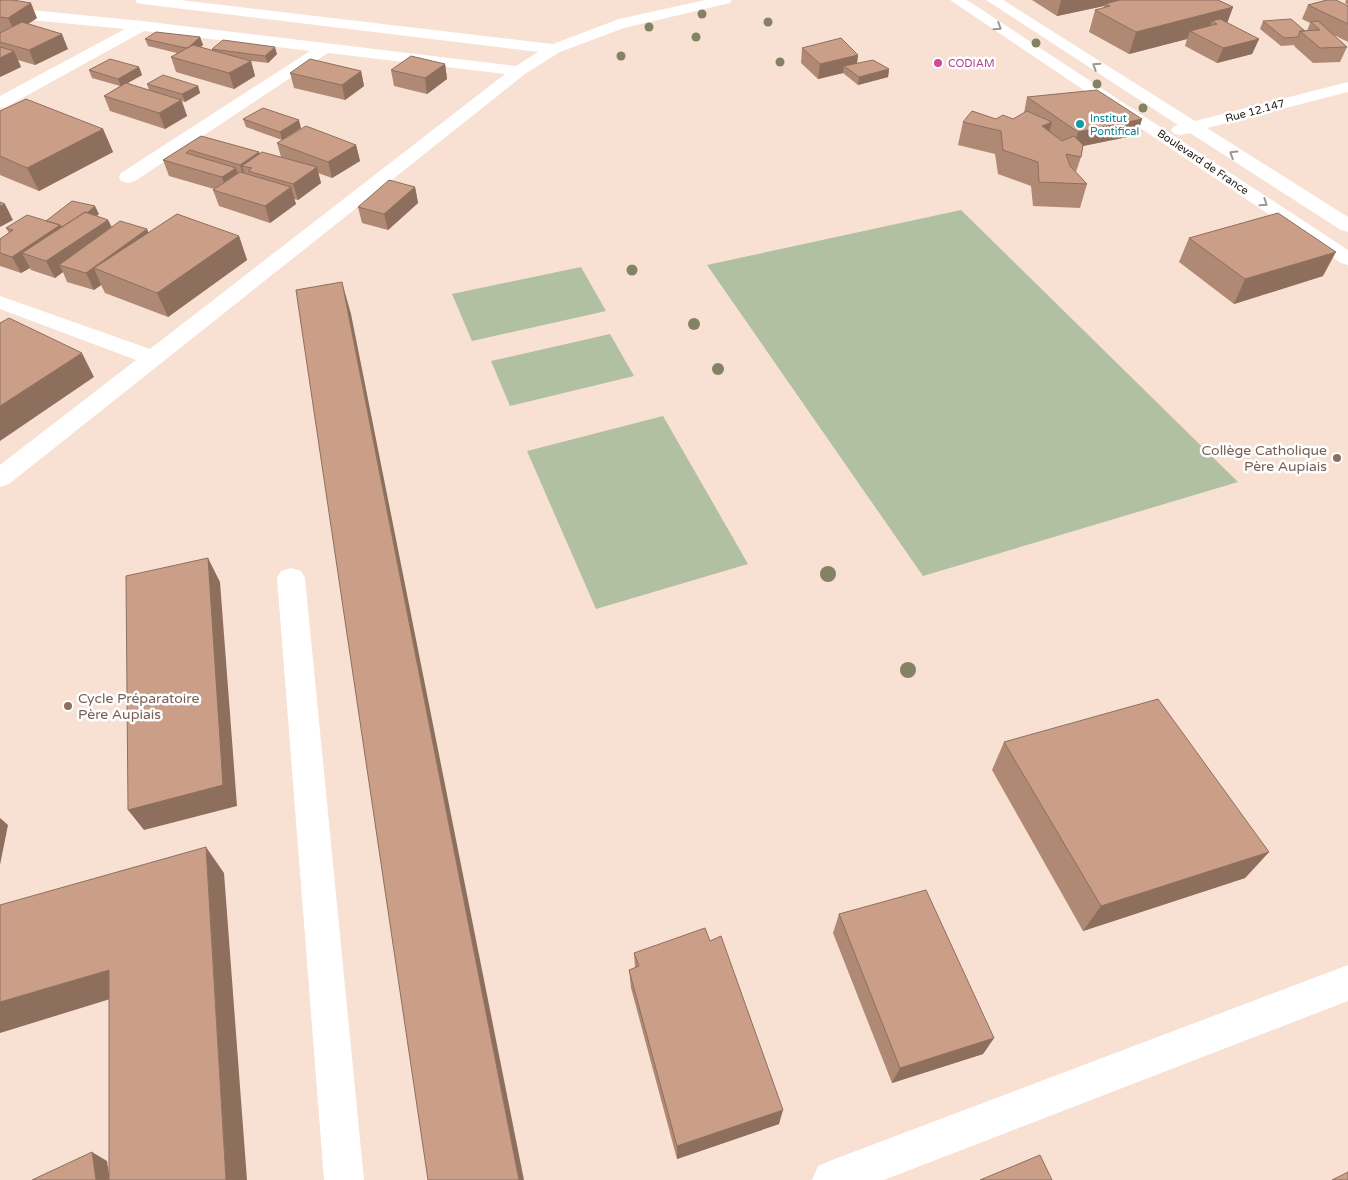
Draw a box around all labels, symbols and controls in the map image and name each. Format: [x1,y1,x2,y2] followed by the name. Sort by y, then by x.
[992,20,1001,30] one-way arrow
[932,57,944,69] marker: CODIAM
[948,57,995,70] place label: CODIAM
[1092,63,1101,72] one-way arrow
[1224,97,1286,125] street label: Rue 12.147
[1090,112,1139,138] place label: Institut Pontifical
[1074,118,1086,130] marker: Institut Pontifical
[1155,127,1251,197] street label: Boulevard de France
[1229,150,1238,160] one-way arrow
[1259,197,1268,206] one-way arrow
[1202,442,1327,475] place label: Collège Catholique Père Aupiais
[1331,452,1343,464] marker: Collège Catholique Père Aupiais
[78,690,199,723] place label: Cycle Préparatoire Père Aupiais
[62,700,74,712] marker: Cycle Préparatoire Père Aupiais

